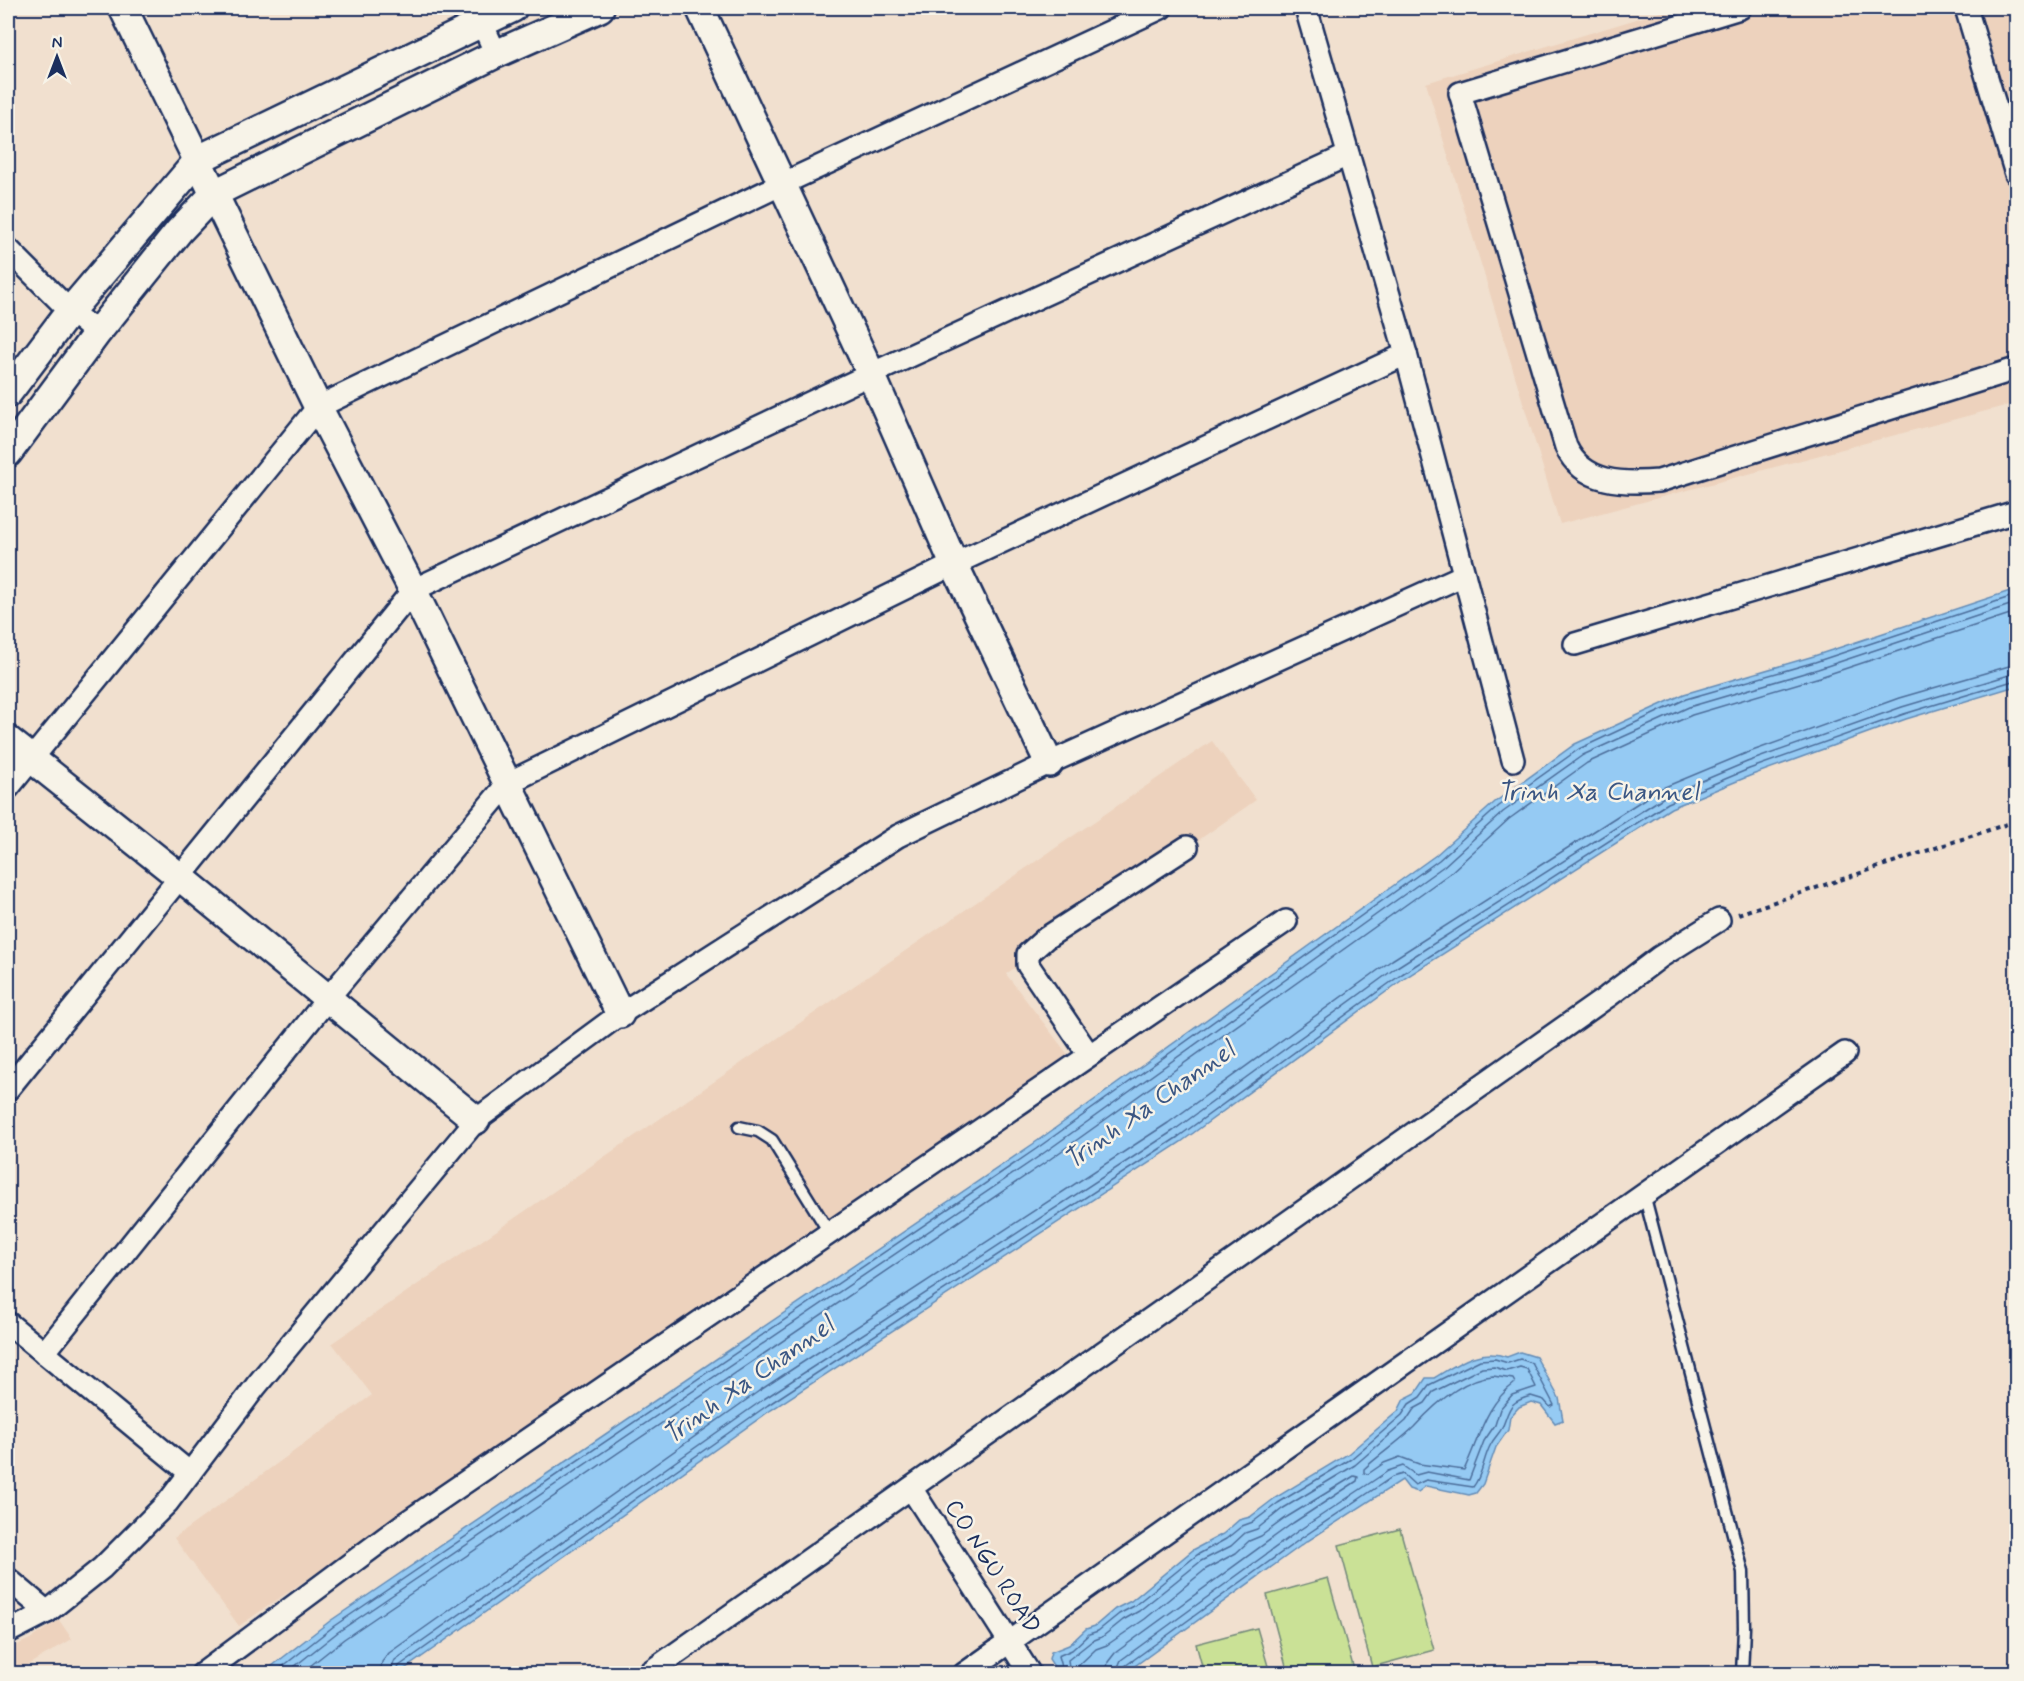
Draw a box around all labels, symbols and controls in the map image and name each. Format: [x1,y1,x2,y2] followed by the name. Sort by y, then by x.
[27,27,87,87] north arrow
[52,33,62,54] text: N
[1497,776,1701,810] water label: Trinh Xa Channel
[1057,1033,1244,1178] water label: Trinh Xa Channel
[656,1308,843,1453] water label: Trinh Xa Channel
[937,1494,1047,1640] street label: CO NGU ROAD

